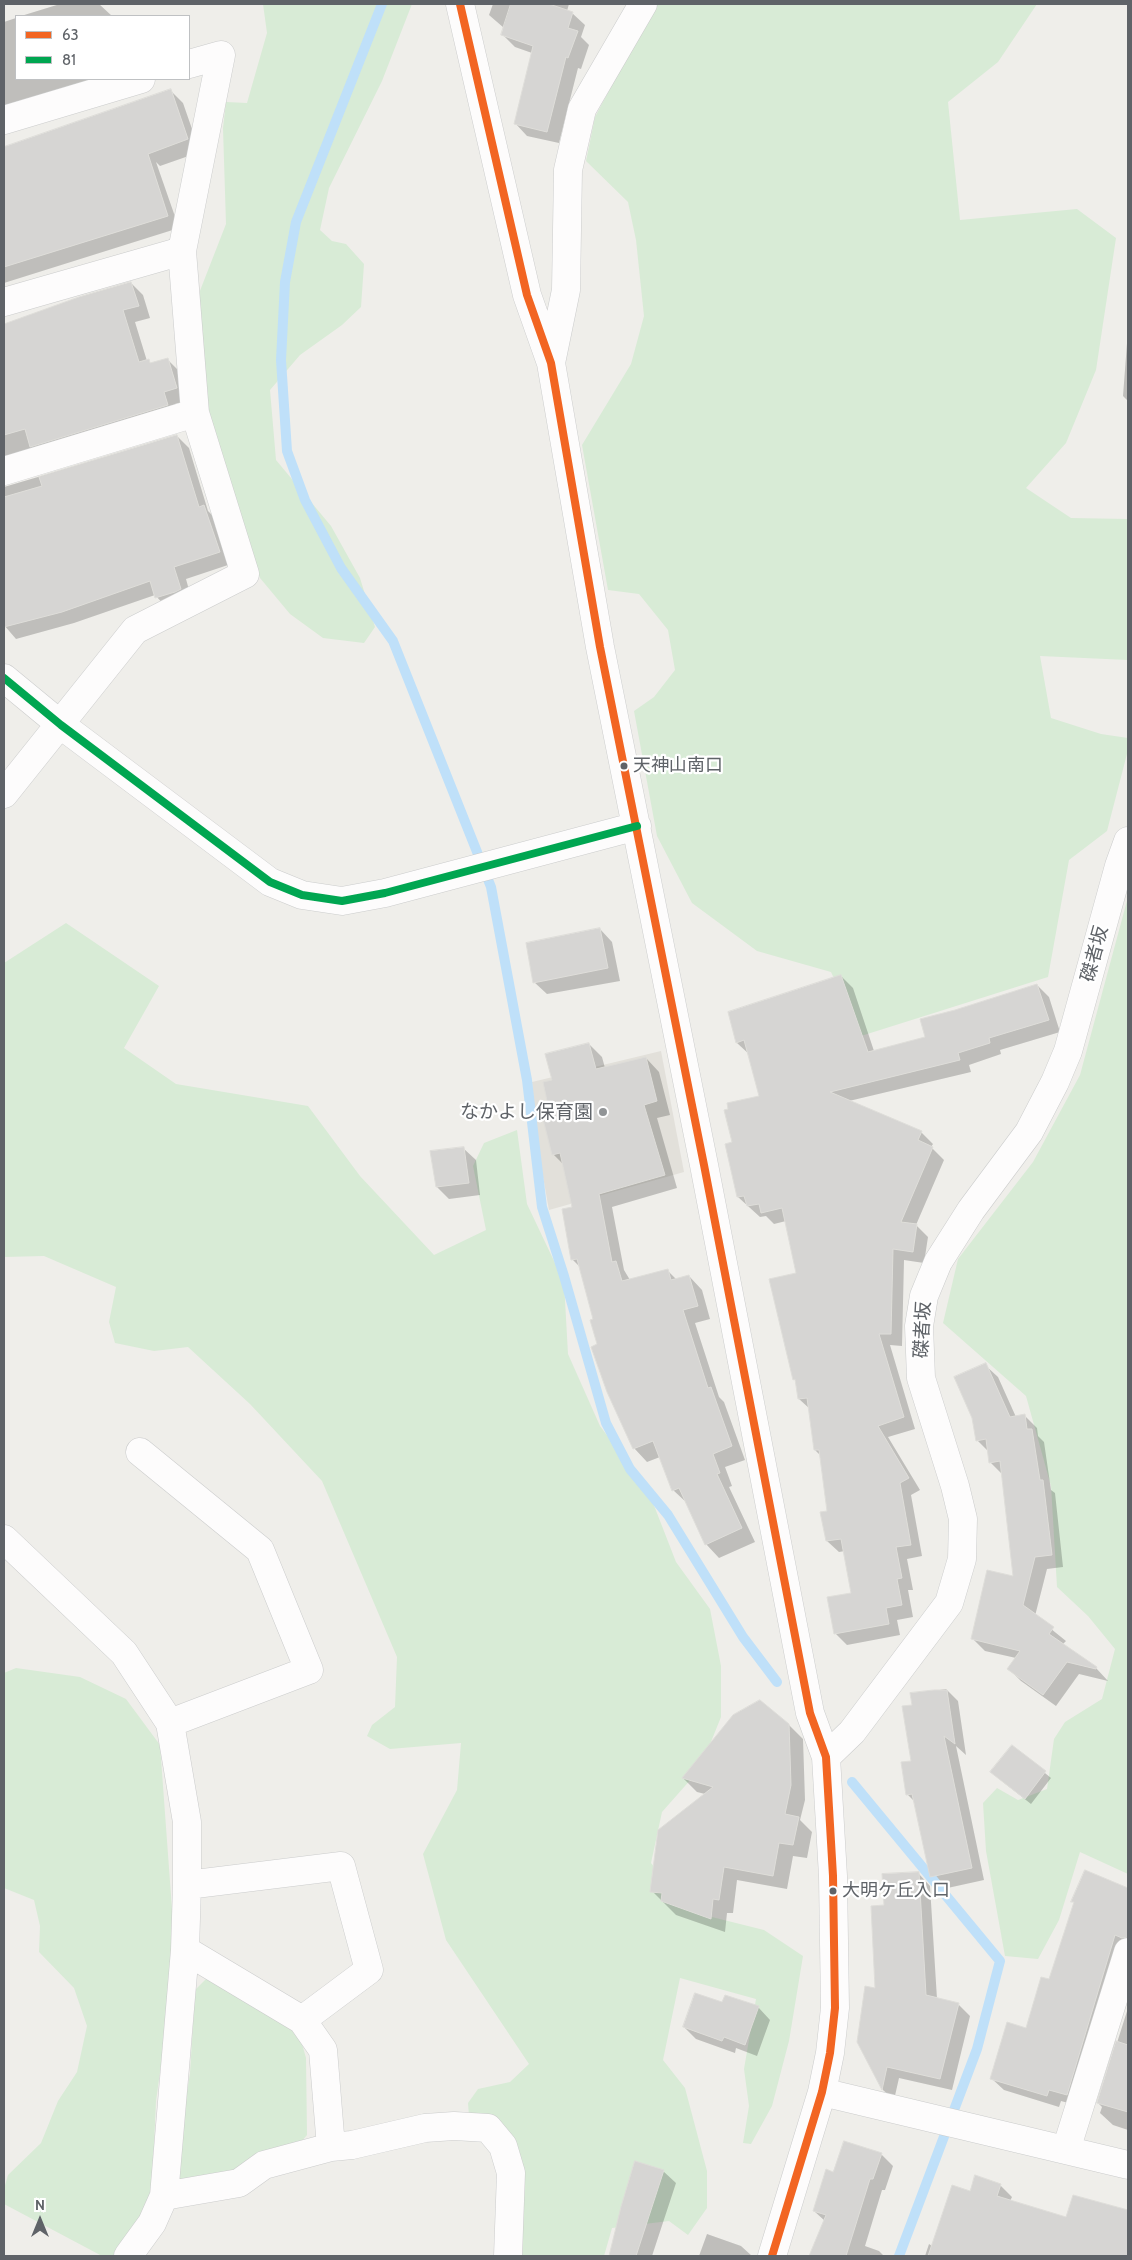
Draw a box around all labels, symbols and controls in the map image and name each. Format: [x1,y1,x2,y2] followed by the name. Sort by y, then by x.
[15,15,190,80] legend
[62,26,79,44] text: 63
[62,51,76,69] text: 81
[633,755,723,777] place label: 天神山南口
[619,761,629,771] marker: 天神山南口
[1077,924,1113,984] street label: 磔者坂
[460,1101,593,1123] place label: なかよし保育園
[597,1106,609,1118] marker: なかよし保育園
[910,1301,936,1359] street label: 磔者坂
[842,1880,950,1902] place label: 大明ケ丘入口
[828,1886,838,1896] marker: 大明ケ丘入口
[15,2195,65,2245] north arrow
[35,2196,45,2214] text: N

